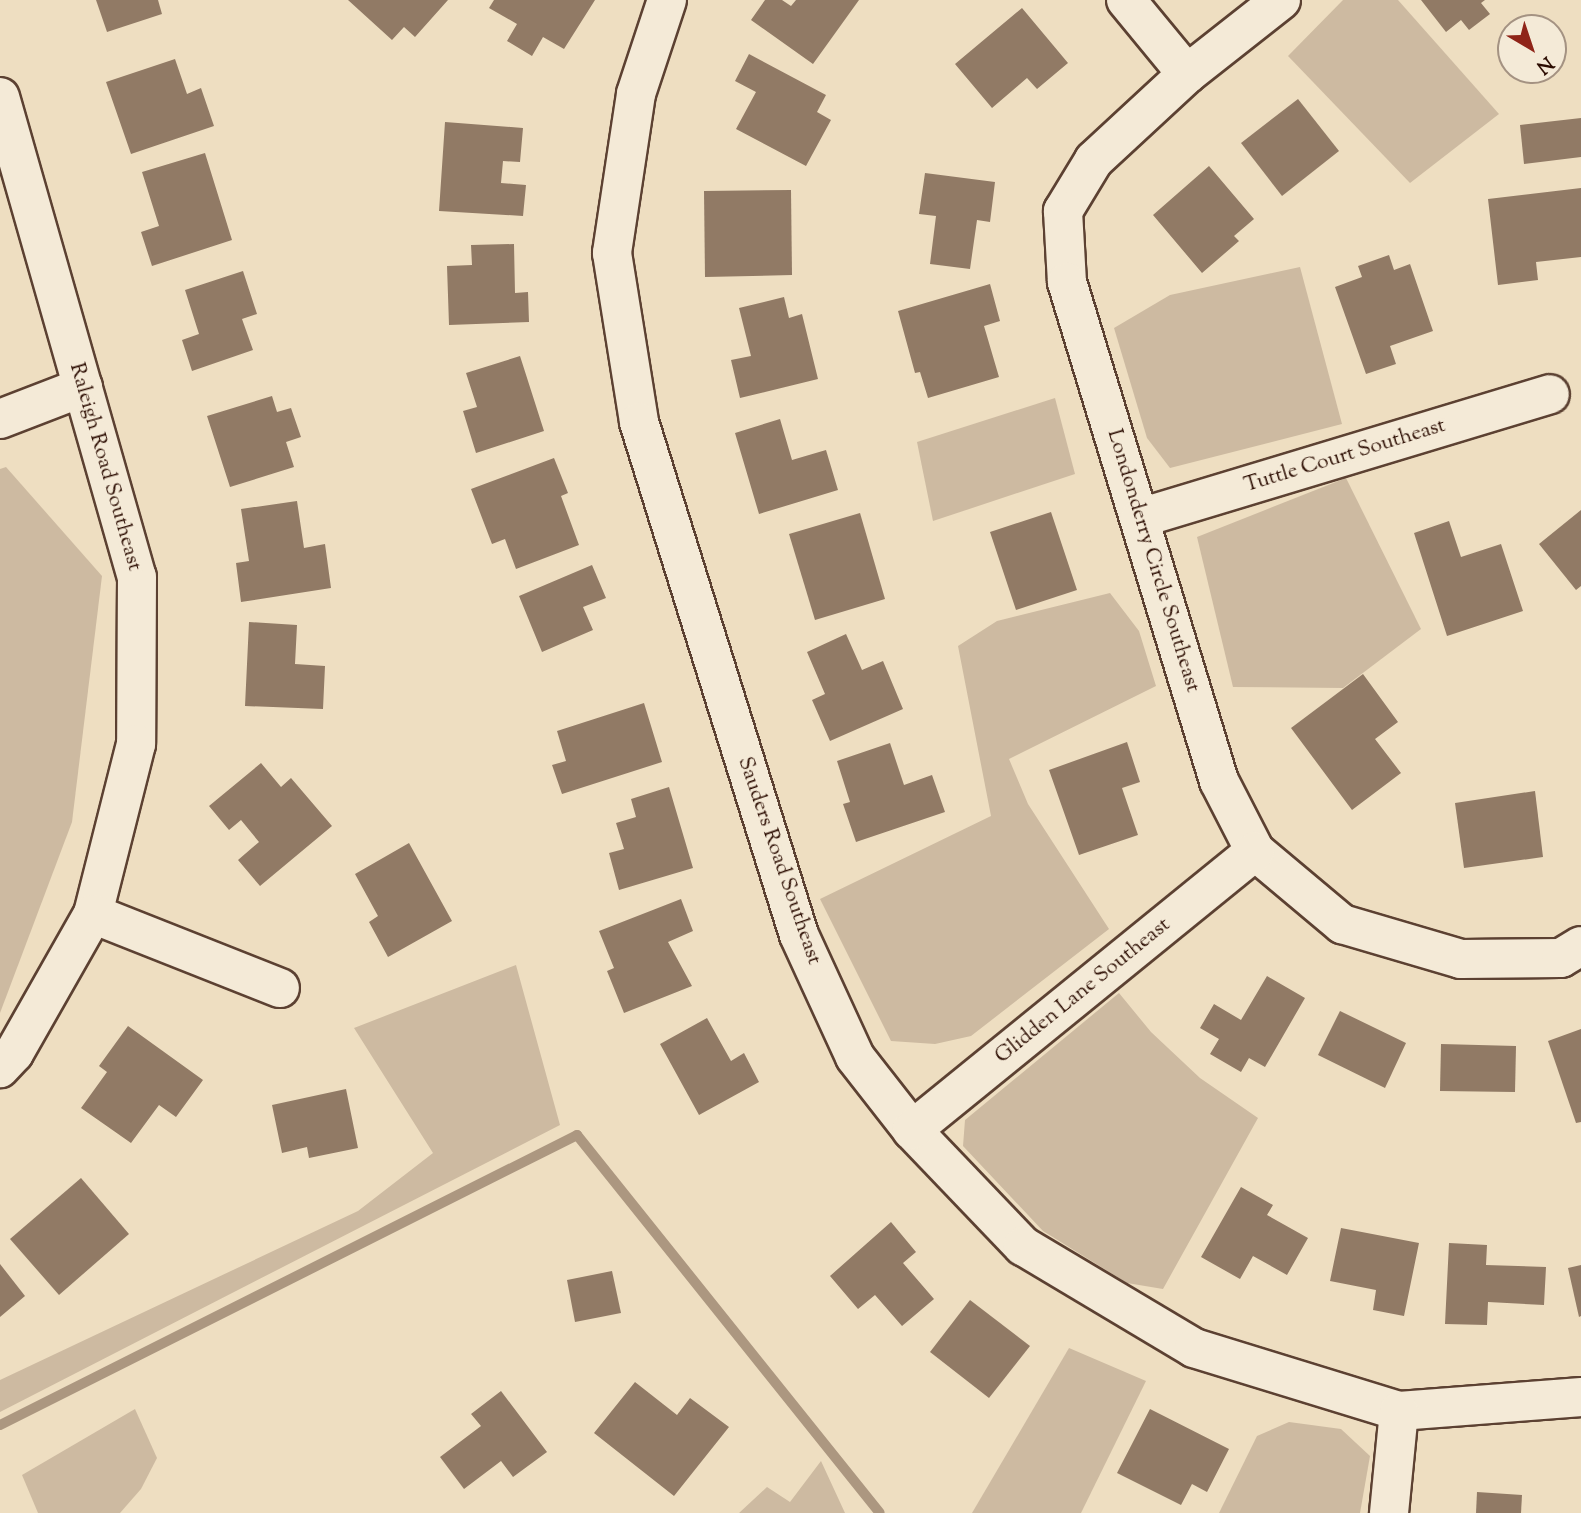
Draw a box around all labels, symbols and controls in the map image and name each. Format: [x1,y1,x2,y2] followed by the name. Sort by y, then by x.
[1497,14,1567,84] north arrow
[1530,49,1559,79] text: N
[63,360,147,574] street label: Raleigh Road Southeast
[1241,413,1449,499] street label: Tuttle Court Southeast
[1101,426,1205,696] street label: Londonderry Circle Southeast
[732,754,826,968] street label: Sauders Road Southeast
[990,913,1176,1069] street label: Glidden Lane Southeast

